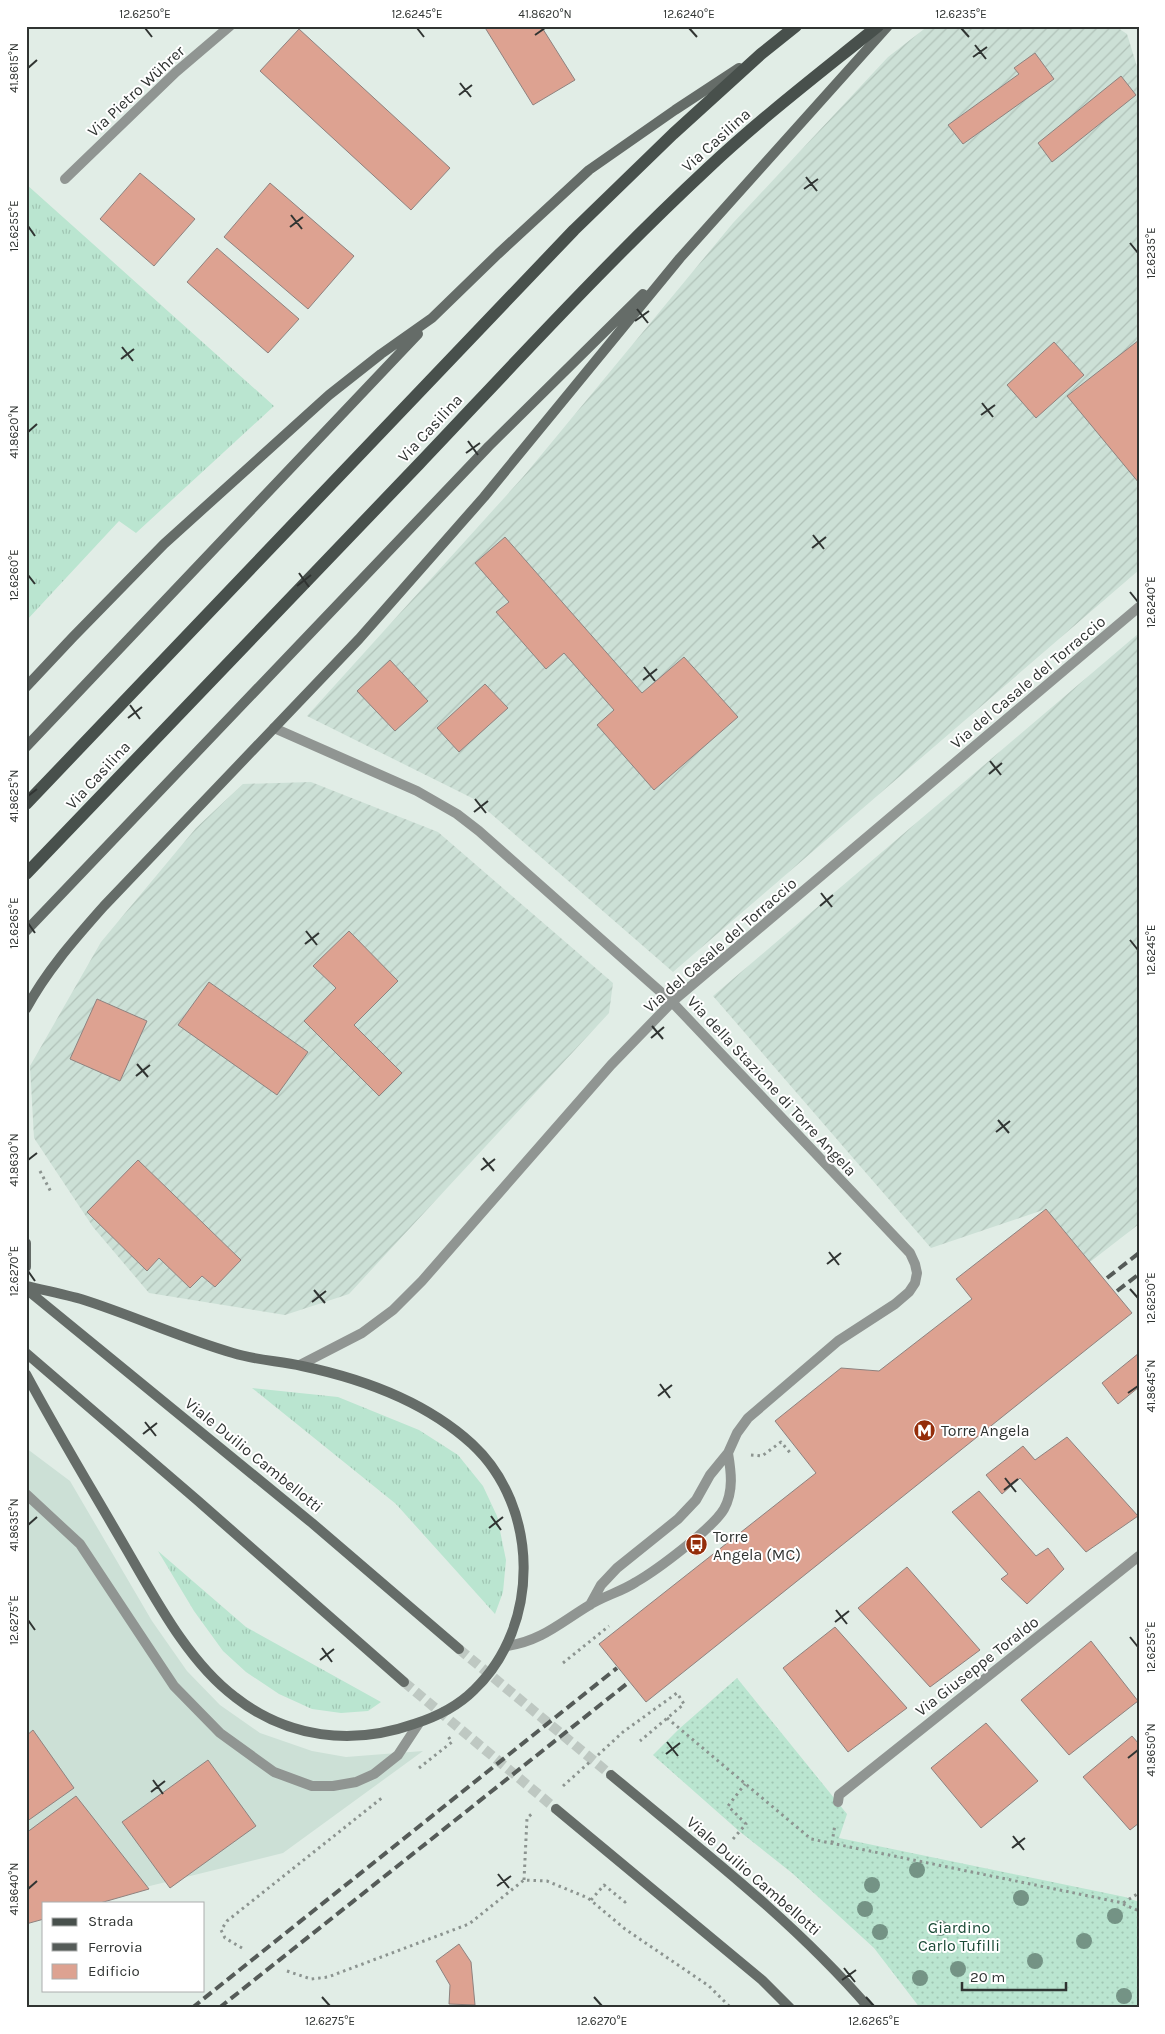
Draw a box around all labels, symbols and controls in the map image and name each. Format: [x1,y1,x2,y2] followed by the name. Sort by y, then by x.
[119,7,171,21] text: 12.6250°E
[391,7,443,21] text: 12.6245°E
[518,7,572,21] text: 41.8620°N
[663,7,715,21] text: 12.6240°E
[935,7,987,21] text: 12.6235°E
[84,41,189,141] street label: Via Pietro Wührer
[7,43,21,93] text: 41.8615°N
[678,104,754,176] street label: Via Casilina
[7,200,21,252] text: 12.6255°E
[1144,227,1158,279] text: 12.6235°E
[394,390,466,466] street label: Via Casilina
[7,405,21,459] text: 41.8620°N
[7,549,21,601] text: 12.6260°E
[1144,576,1158,628] text: 12.6240°E
[947,612,1109,752] street label: Via del Casale del Torraccio
[62,737,134,813] street label: Via Casilina
[7,769,21,823] text: 41.8625°N
[640,873,800,1017] street label: Via del Casale del Torraccio
[7,897,21,949] text: 12.6265°E
[1144,924,1158,976] text: 12.6245°E
[683,992,861,1180] street label: Via della Stazione di Torre Angela
[7,1133,21,1187] text: 41.8630°N
[7,1246,21,1296] text: 12.6270°E
[1144,1272,1158,1324] text: 12.6250°E
[1144,1360,1158,1412] text: 41.8645°N
[181,1394,327,1516] street label: Viale Duilio Cambellotti
[913,1418,937,1442] metro station icon: Torre Angela
[941,1421,1029,1440] place label: Torre Angela
[7,1498,21,1552] text: 41.8635°N
[713,1527,801,1564] place label: Torre Angela (MC)
[685,1533,709,1557] bus stop icon: Torre Angela (MC)
[7,1595,21,1645] text: 12.6275°E
[912,1612,1042,1720] street label: Via Giuseppe Toraldo
[1144,1621,1158,1673] text: 12.6255°E
[1144,1723,1158,1777] text: 41.8650°N
[683,1813,825,1939] street label: Viale Duilio Cambellotti
[7,1862,21,1916] text: 41.8640°N
[42,1902,205,1992] legend
[88,1912,134,1930] text: Strada
[918,1918,1000,1955] park label: Giardino Carlo Tufilli
[88,1938,142,1956] text: Ferrovia
[962,1959,1066,1991] scale bar
[88,1962,140,1980] text: Edificio
[970,1968,1005,1986] text: 20 m
[305,2014,355,2028] text: 12.6275°E
[577,2014,627,2028] text: 12.6270°E
[848,2014,900,2028] text: 12.6265°E

